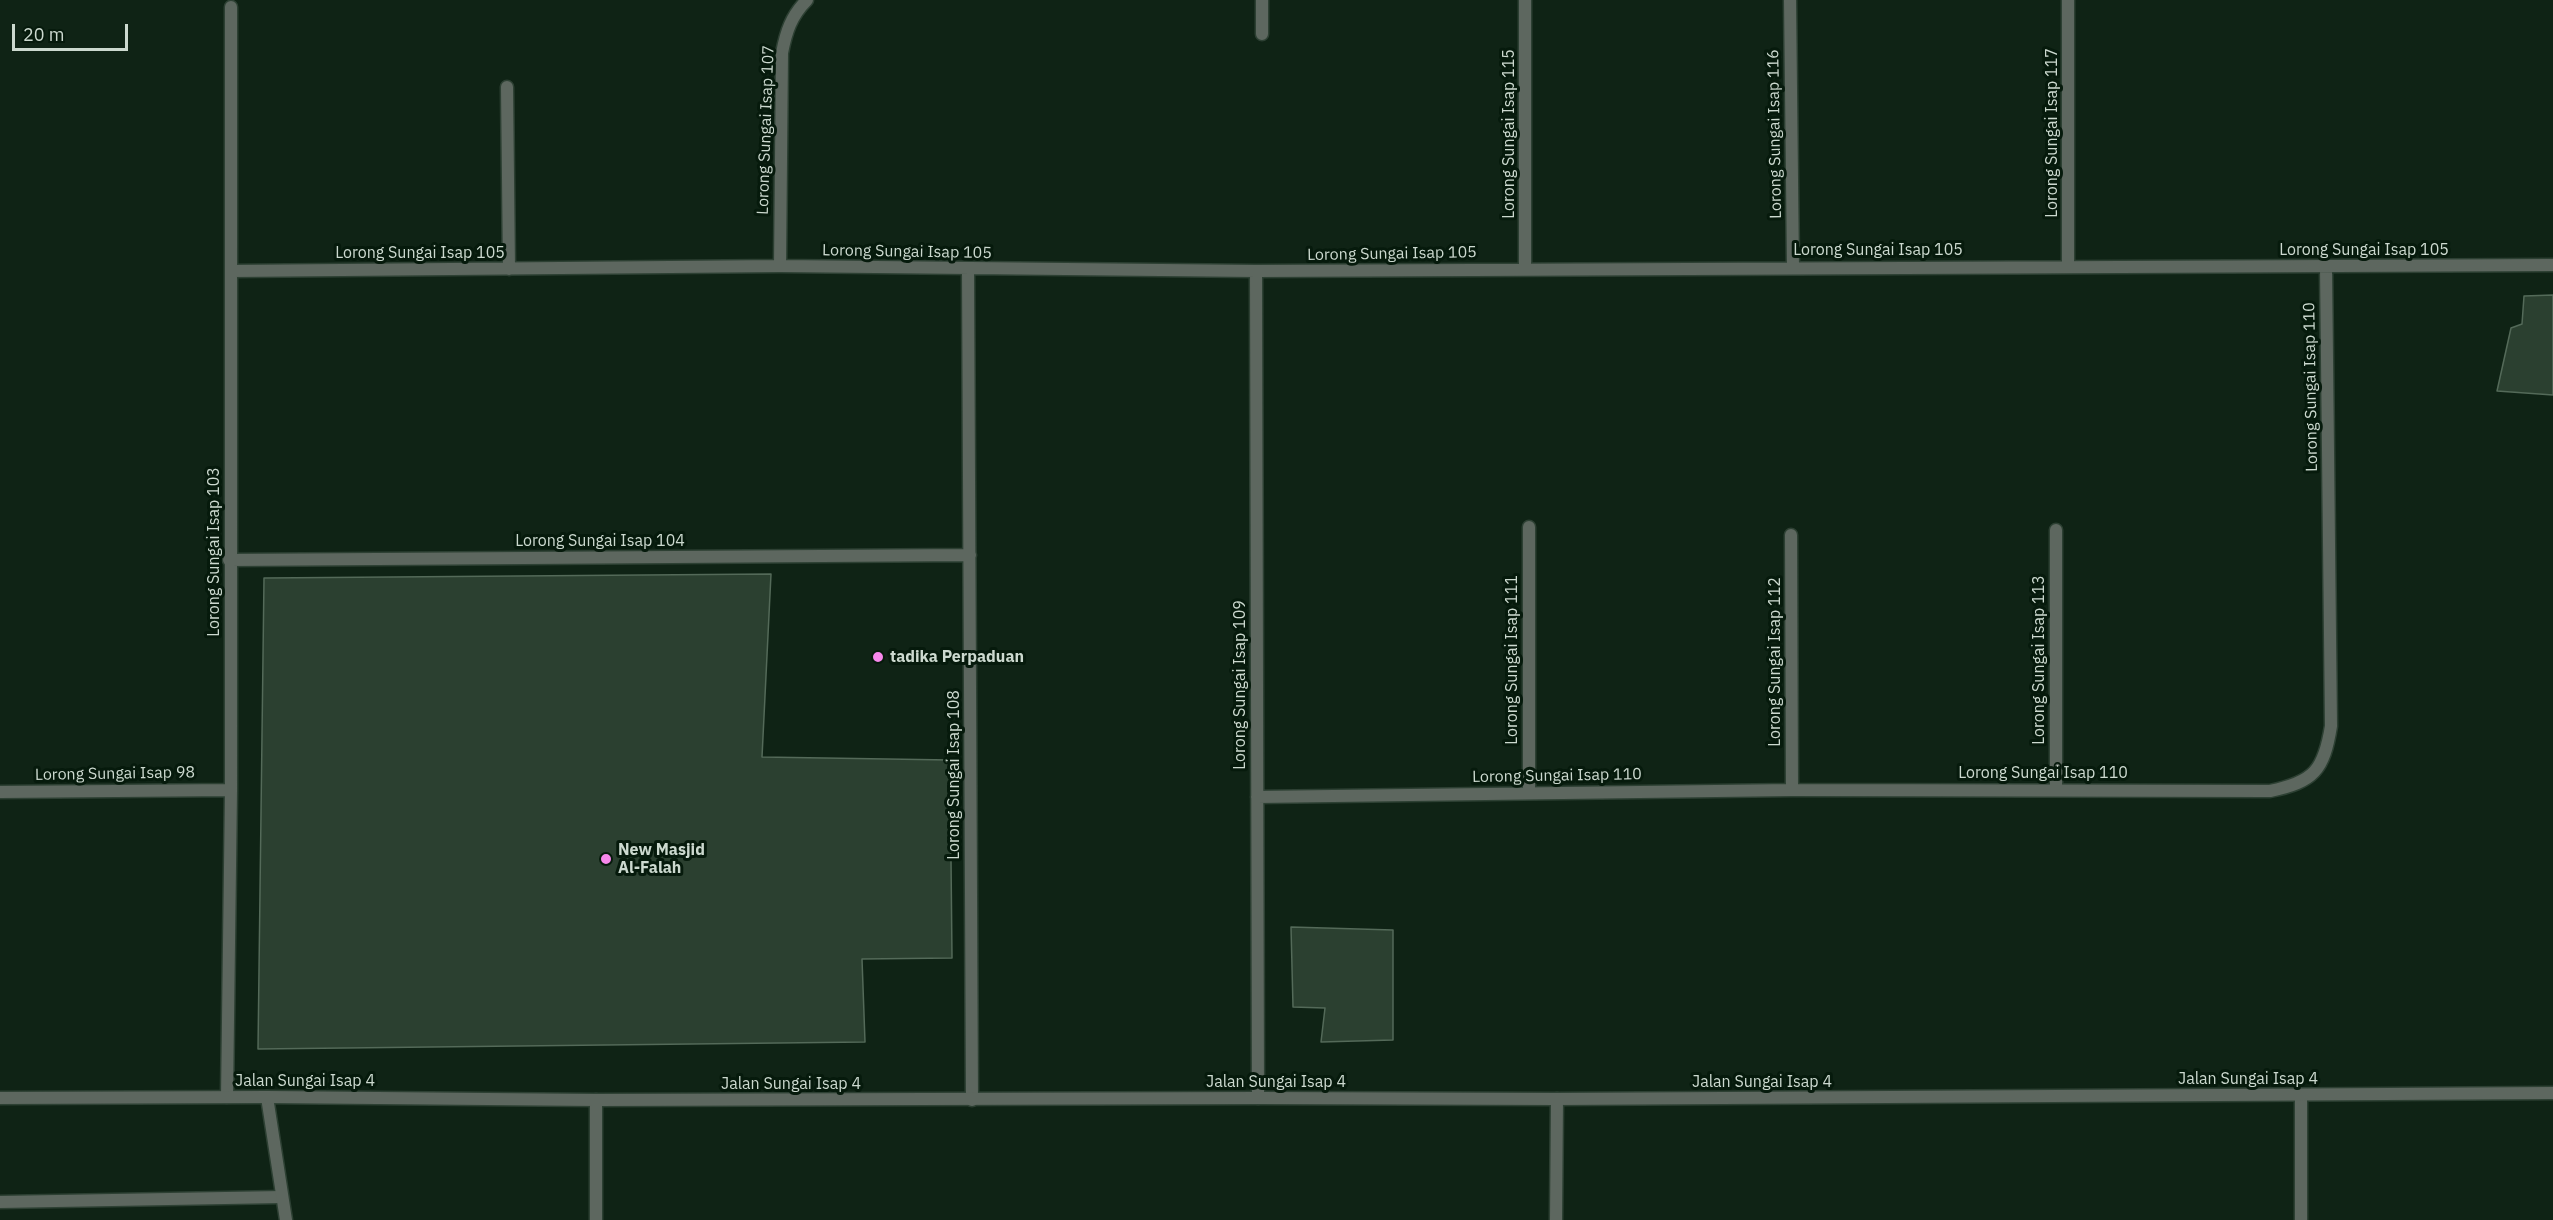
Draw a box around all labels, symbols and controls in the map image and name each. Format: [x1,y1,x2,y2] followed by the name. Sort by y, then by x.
[15,12,130,50] scale bar
[23,23,65,46] text: 20 m
[753,45,779,215] street label: Lorong Sungai Isap 107
[2042,48,2062,218] street label: Lorong Sungai Isap 117
[1499,49,1519,219] street label: Lorong Sungai Isap 115
[1764,49,1786,219] street label: Lorong Sungai Isap 116
[1793,240,1963,260] street label: Lorong Sungai Isap 105
[2279,240,2449,260] street label: Lorong Sungai Isap 105
[822,241,992,263] street label: Lorong Sungai Isap 105
[335,243,505,263] street label: Lorong Sungai Isap 105
[1307,243,1477,265] street label: Lorong Sungai Isap 105
[2300,302,2322,472] street label: Lorong Sungai Isap 110
[204,467,224,637] street label: Lorong Sungai Isap 103
[515,531,685,551] street label: Lorong Sungai Isap 104
[1502,575,1522,745] street label: Lorong Sungai Isap 111
[2029,575,2049,745] street label: Lorong Sungai Isap 113
[1765,577,1785,747] street label: Lorong Sungai Isap 112
[1230,600,1250,770] street label: Lorong Sungai Isap 109
[890,647,1024,667] place label: tadika Perpaduan
[871,650,885,664] marker: tadika Perpaduan
[944,690,964,860] street label: Lorong Sungai Isap 108
[35,763,195,785] street label: Lorong Sungai Isap 98
[1958,763,2128,783] street label: Lorong Sungai Isap 110
[1472,765,1642,787] street label: Lorong Sungai Isap 110
[618,840,705,878] place label: New Masjid Al-Falah
[599,852,613,866] marker: New Masjid Al-Falah
[2178,1069,2318,1089] street label: Jalan Sungai Isap 4
[235,1071,375,1091] street label: Jalan Sungai Isap 4
[1206,1072,1346,1092] street label: Jalan Sungai Isap 4
[1692,1072,1832,1092] street label: Jalan Sungai Isap 4
[721,1074,861,1094] street label: Jalan Sungai Isap 4

